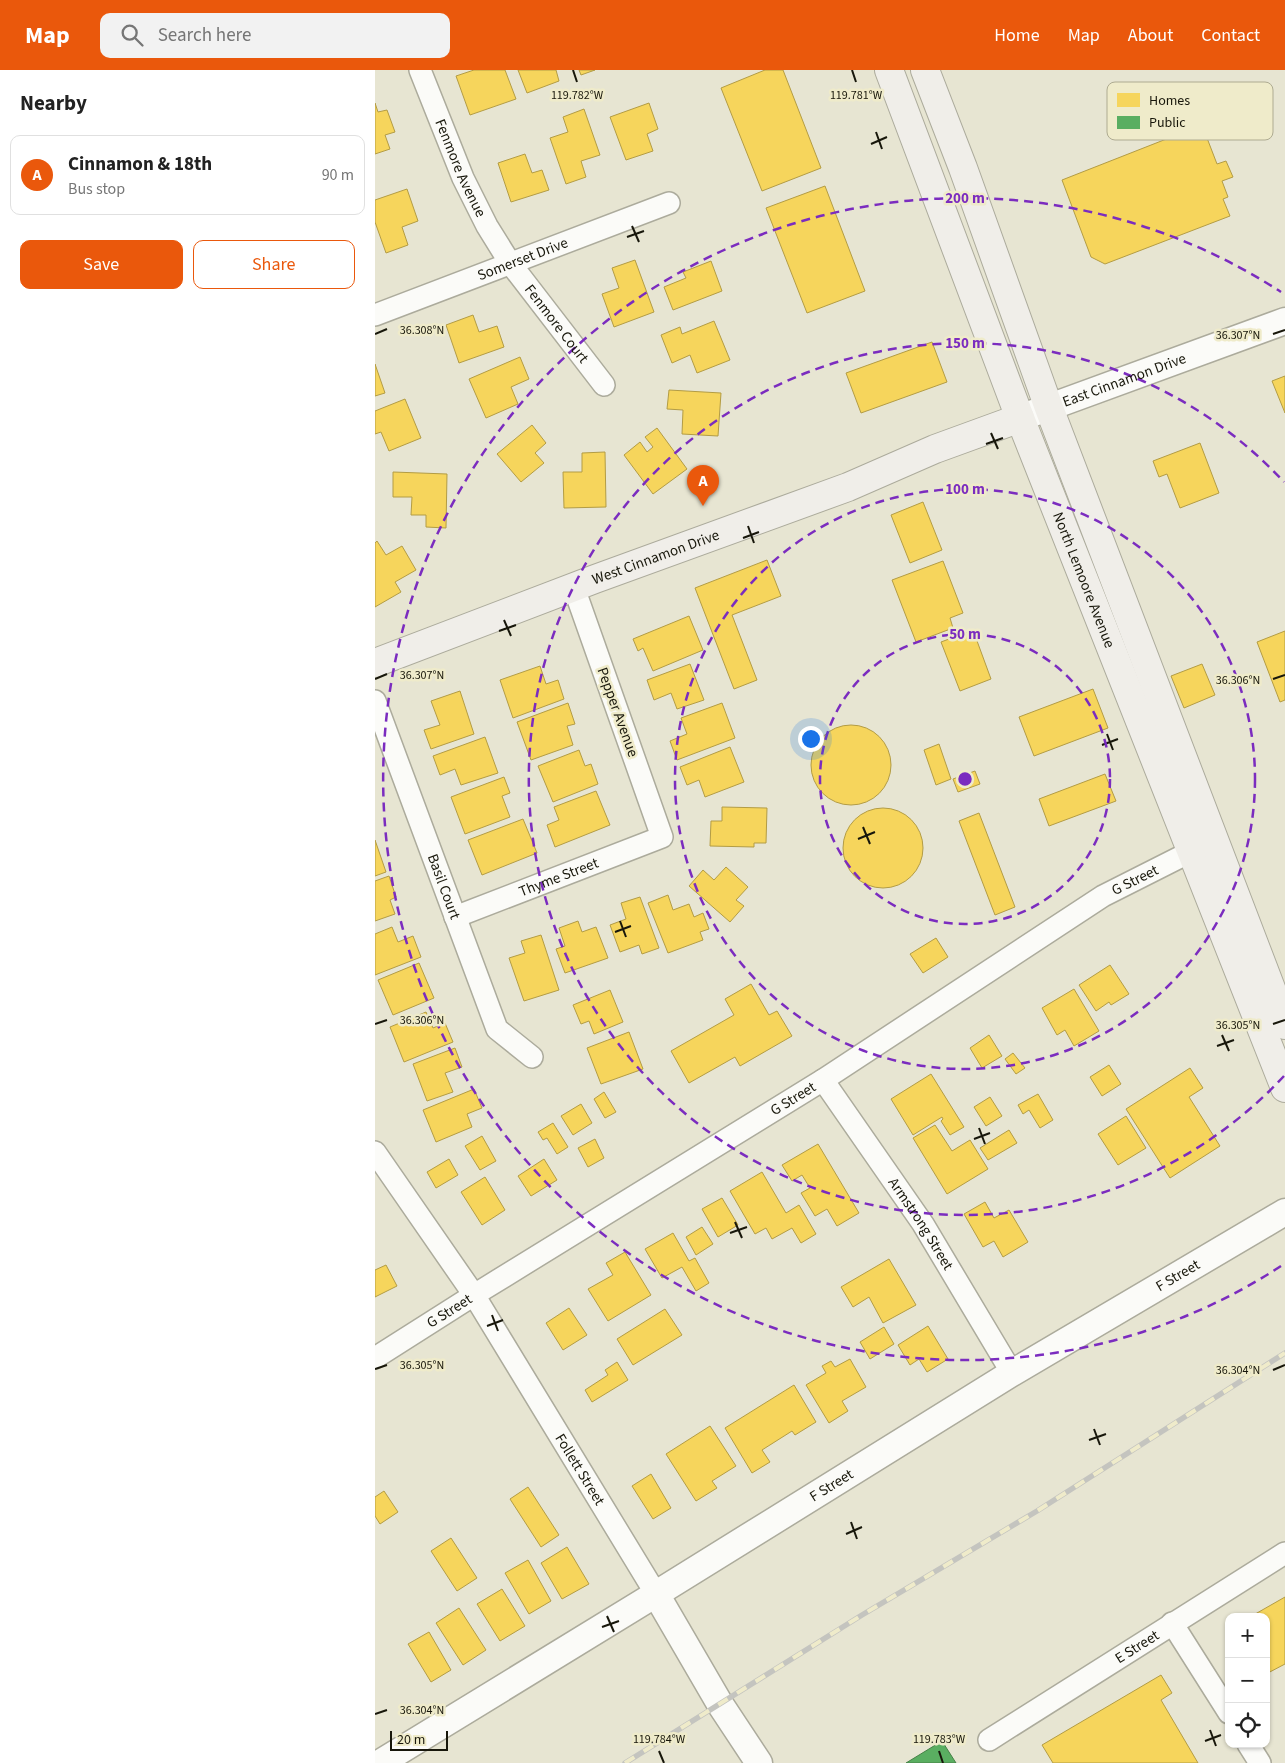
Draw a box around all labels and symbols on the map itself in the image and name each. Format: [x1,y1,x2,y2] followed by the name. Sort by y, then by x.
[1107,82,1273,140] legend
[551,87,604,104] text: 119.782°W
[830,87,883,104] text: 119.781°W
[1149,91,1190,111] text: Homes
[1149,113,1186,133] text: Public
[430,116,491,221] street label: Fenmore Avenue
[945,188,985,209] text: 200 m
[474,232,571,286] street label: Somerset Drive
[519,280,593,368] street label: Fenmore Court
[400,322,444,339] text: 36.308°N
[1216,327,1260,344] text: 36.307°N
[945,333,985,354] text: 150 m
[1060,348,1189,413] street label: East Cinnamon Drive
[687,465,719,506] pin: A
[945,479,985,500] text: 100 m
[1047,509,1120,651] street label: North Lemoore Avenue
[589,525,722,590] street label: West Cinnamon Drive
[949,624,981,645] text: 50 m
[592,664,643,760] street label: Pepper Avenue
[400,667,444,684] text: 36.307°N
[1216,672,1260,689] text: 36.306°N
[798,726,824,752] your location
[956,770,974,788] centre of rings
[422,851,465,922] street label: Basil Court
[516,853,602,902] street label: Thyme Street
[1108,860,1162,901] street label: G Street
[400,1012,444,1029] text: 36.306°N
[1216,1017,1260,1034] text: 36.305°N
[766,1077,820,1121] street label: G Street
[883,1173,958,1274] street label: Armstrong Street
[1152,1254,1204,1297] street label: F Street
[423,1289,476,1333] street label: G Street
[400,1357,444,1374] text: 36.305°N
[1216,1362,1260,1379] text: 36.304°N
[550,1430,610,1510] street label: Follett Street
[806,1464,858,1507] street label: F Street
[1111,1625,1163,1669] street label: E Street
[400,1702,444,1719] text: 36.304°N
[390,1728,447,1751] scale bar
[633,1731,686,1748] text: 119.784°W
[913,1731,966,1748] text: 119.783°W

